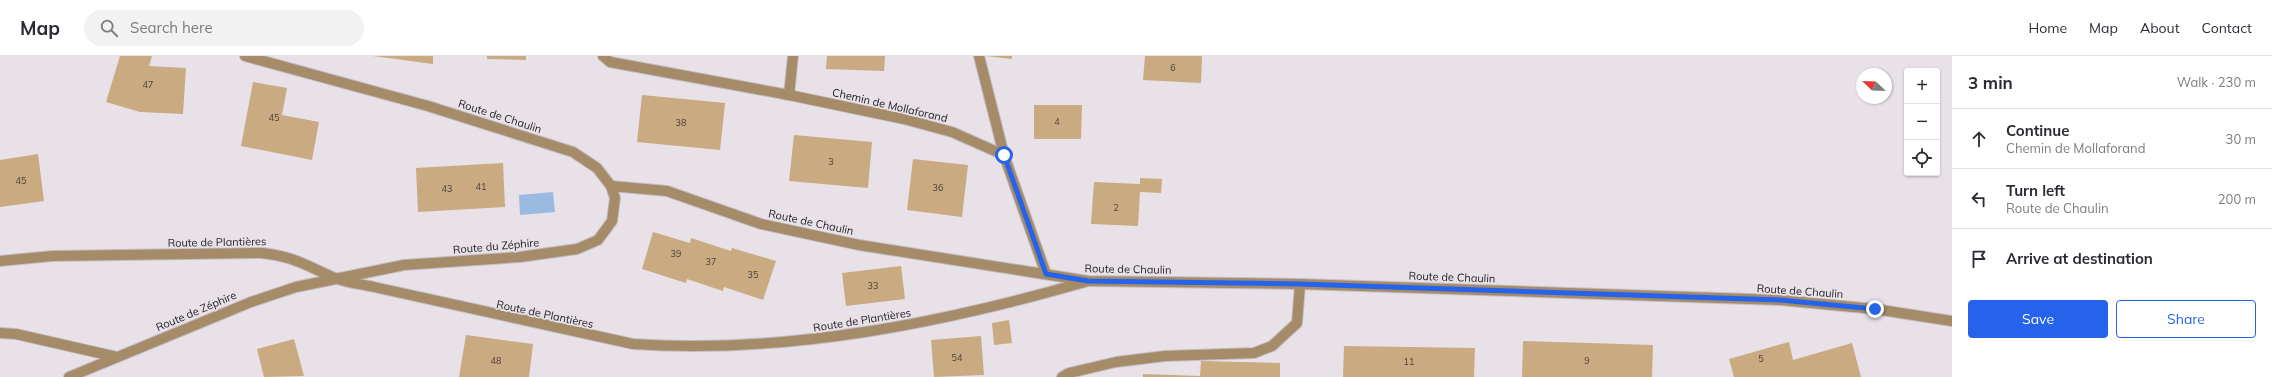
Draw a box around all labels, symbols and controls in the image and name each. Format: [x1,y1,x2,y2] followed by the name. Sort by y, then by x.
[84,10,364,46] search box
[20,16,60,40] text: Map
[98,17,120,39] icon: search
[130,18,213,37] text: Search here
[2028,19,2067,37] text: Home
[2089,19,2118,37] text: Map
[2140,19,2180,37] text: About
[2202,19,2252,37] text: Contact
[1170,62,1176,73] house number: 6
[1856,68,1892,104] north arrow
[1904,68,1940,176] map controls
[1904,68,1940,104] button: +
[1968,72,2013,93] text: 3 min
[2177,74,2256,90] text: Walk · 230 m
[143,79,153,90] house number: 47
[831,85,949,125] street label: Chemin de Mollaforand
[457,96,543,136] street label: Route de Chaulin
[1904,104,1940,140] button: −
[269,112,280,123] house number: 45
[1054,116,1060,127] house number: 4
[676,117,686,128] house number: 38
[2006,121,2069,140] text: Continue
[1968,128,1990,150] icon: ahead
[2226,131,2256,147] text: 30 m
[1904,140,1940,176] button: locate
[2006,140,2145,156] text: Chemin de Mollaforand
[995,146,1013,164] route start
[828,156,834,167] house number: 3
[16,175,27,186] house number: 45
[476,181,486,192] house number: 41
[2006,181,2065,200] text: Turn left
[933,182,943,193] house number: 36
[442,183,452,194] house number: 43
[1968,188,1990,210] icon: left
[2218,191,2256,207] text: 200 m
[2006,200,2109,216] text: Route de Chaulin
[1113,202,1119,213] house number: 2
[767,206,855,238] street label: Route de Chaulin
[167,234,267,250] street label: Route de Plantières
[452,235,540,257] street label: Route du Zéphire
[671,248,681,259] house number: 39
[1968,248,1990,270] icon: arrive
[2006,249,2153,268] text: Arrive at destination
[706,256,716,267] house number: 37
[1084,261,1172,277] street label: Route de Chaulin
[1408,268,1496,286] street label: Route de Chaulin
[748,269,759,280] house number: 35
[868,280,878,291] house number: 33
[1756,281,1844,301] street label: Route de Chaulin
[154,288,238,334] street label: Route de Zéphire
[495,297,595,331] street label: Route de Plantières
[1866,300,1884,318] route end
[1968,300,2108,338] button: Save
[2116,300,2256,338] button: Share
[812,305,912,335] street label: Route de Plantières
[952,352,963,363] house number: 54
[1758,353,1764,364] house number: 5
[491,355,501,366] house number: 48
[1584,355,1590,366] house number: 9
[1404,356,1414,367] house number: 11

